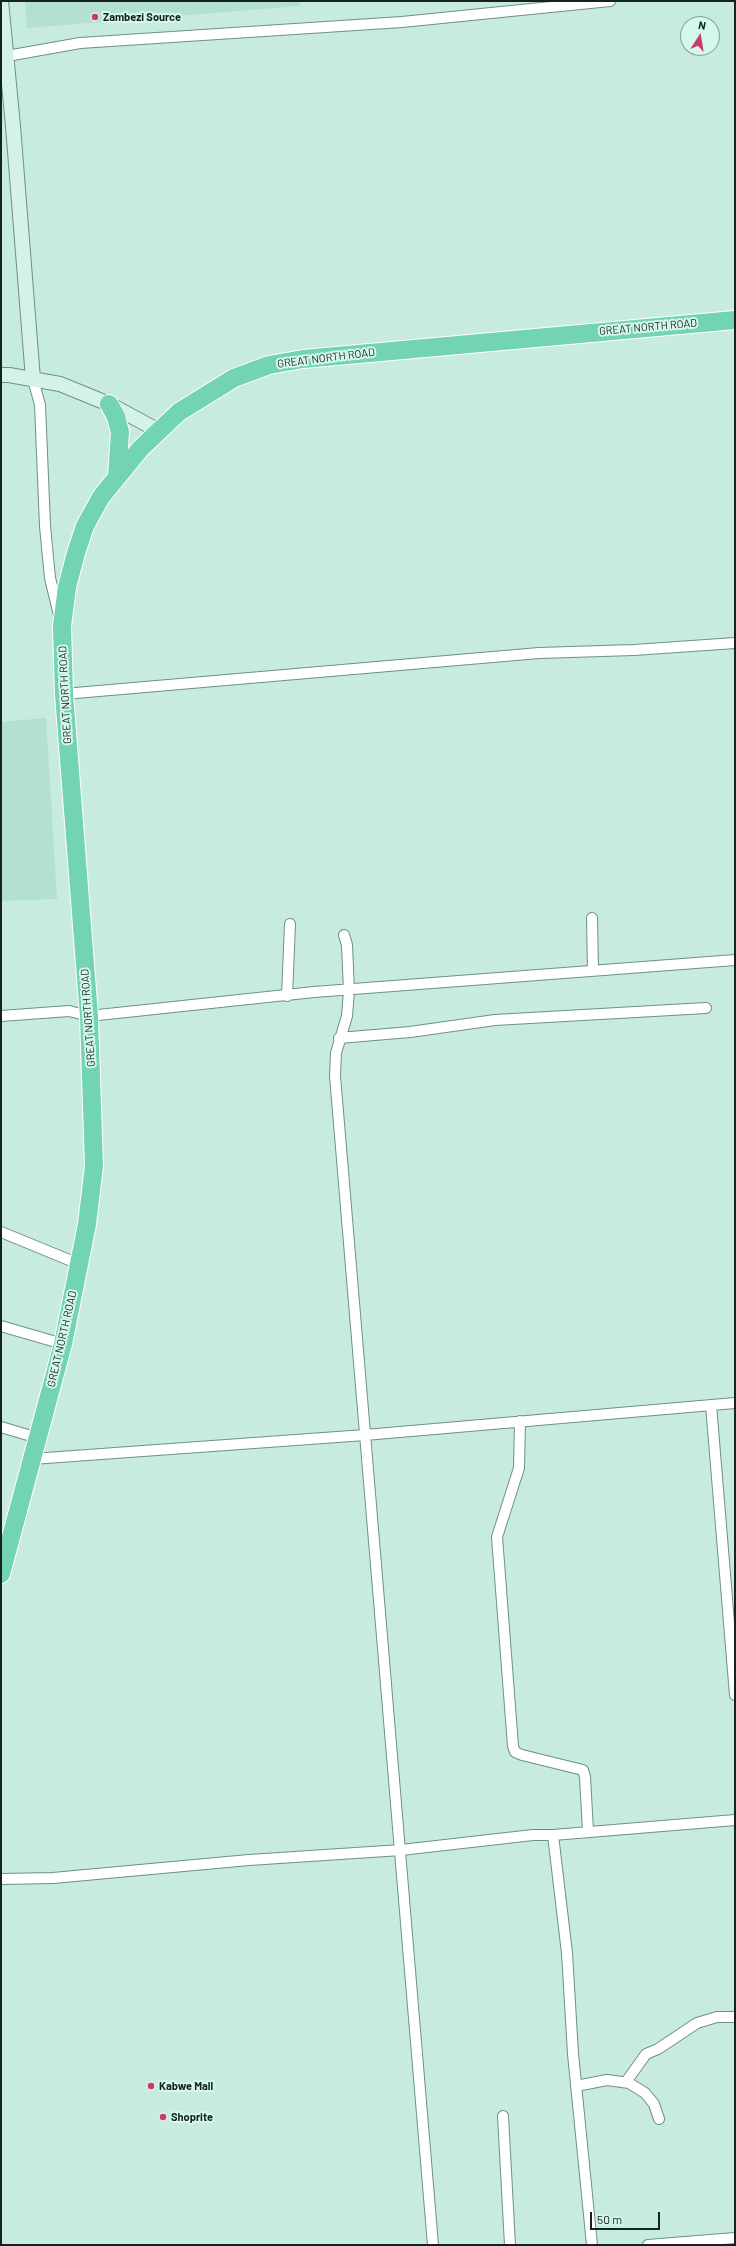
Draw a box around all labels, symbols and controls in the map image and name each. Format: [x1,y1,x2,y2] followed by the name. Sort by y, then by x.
[103,10,181,24] place label: Zambezi Source
[90,12,100,22] marker: Zambezi Source
[680,16,720,56] north arrow
[697,18,707,32] text: N
[598,316,698,338] street label: GREAT NORTH ROAD
[276,345,376,371] street label: GREAT NORTH ROAD
[56,646,74,744] street label: GREAT NORTH ROAD
[78,969,98,1067] street label: GREAT NORTH ROAD
[45,1290,79,1388] street label: GREAT NORTH ROAD
[159,2079,213,2093] place label: Kabwe Mall
[146,2081,156,2091] marker: Kabwe Mall
[171,2110,213,2124] place label: Shoprite
[158,2112,168,2122] marker: Shoprite
[592,2204,662,2230] scale bar
[597,2212,622,2226] text: 50 m

